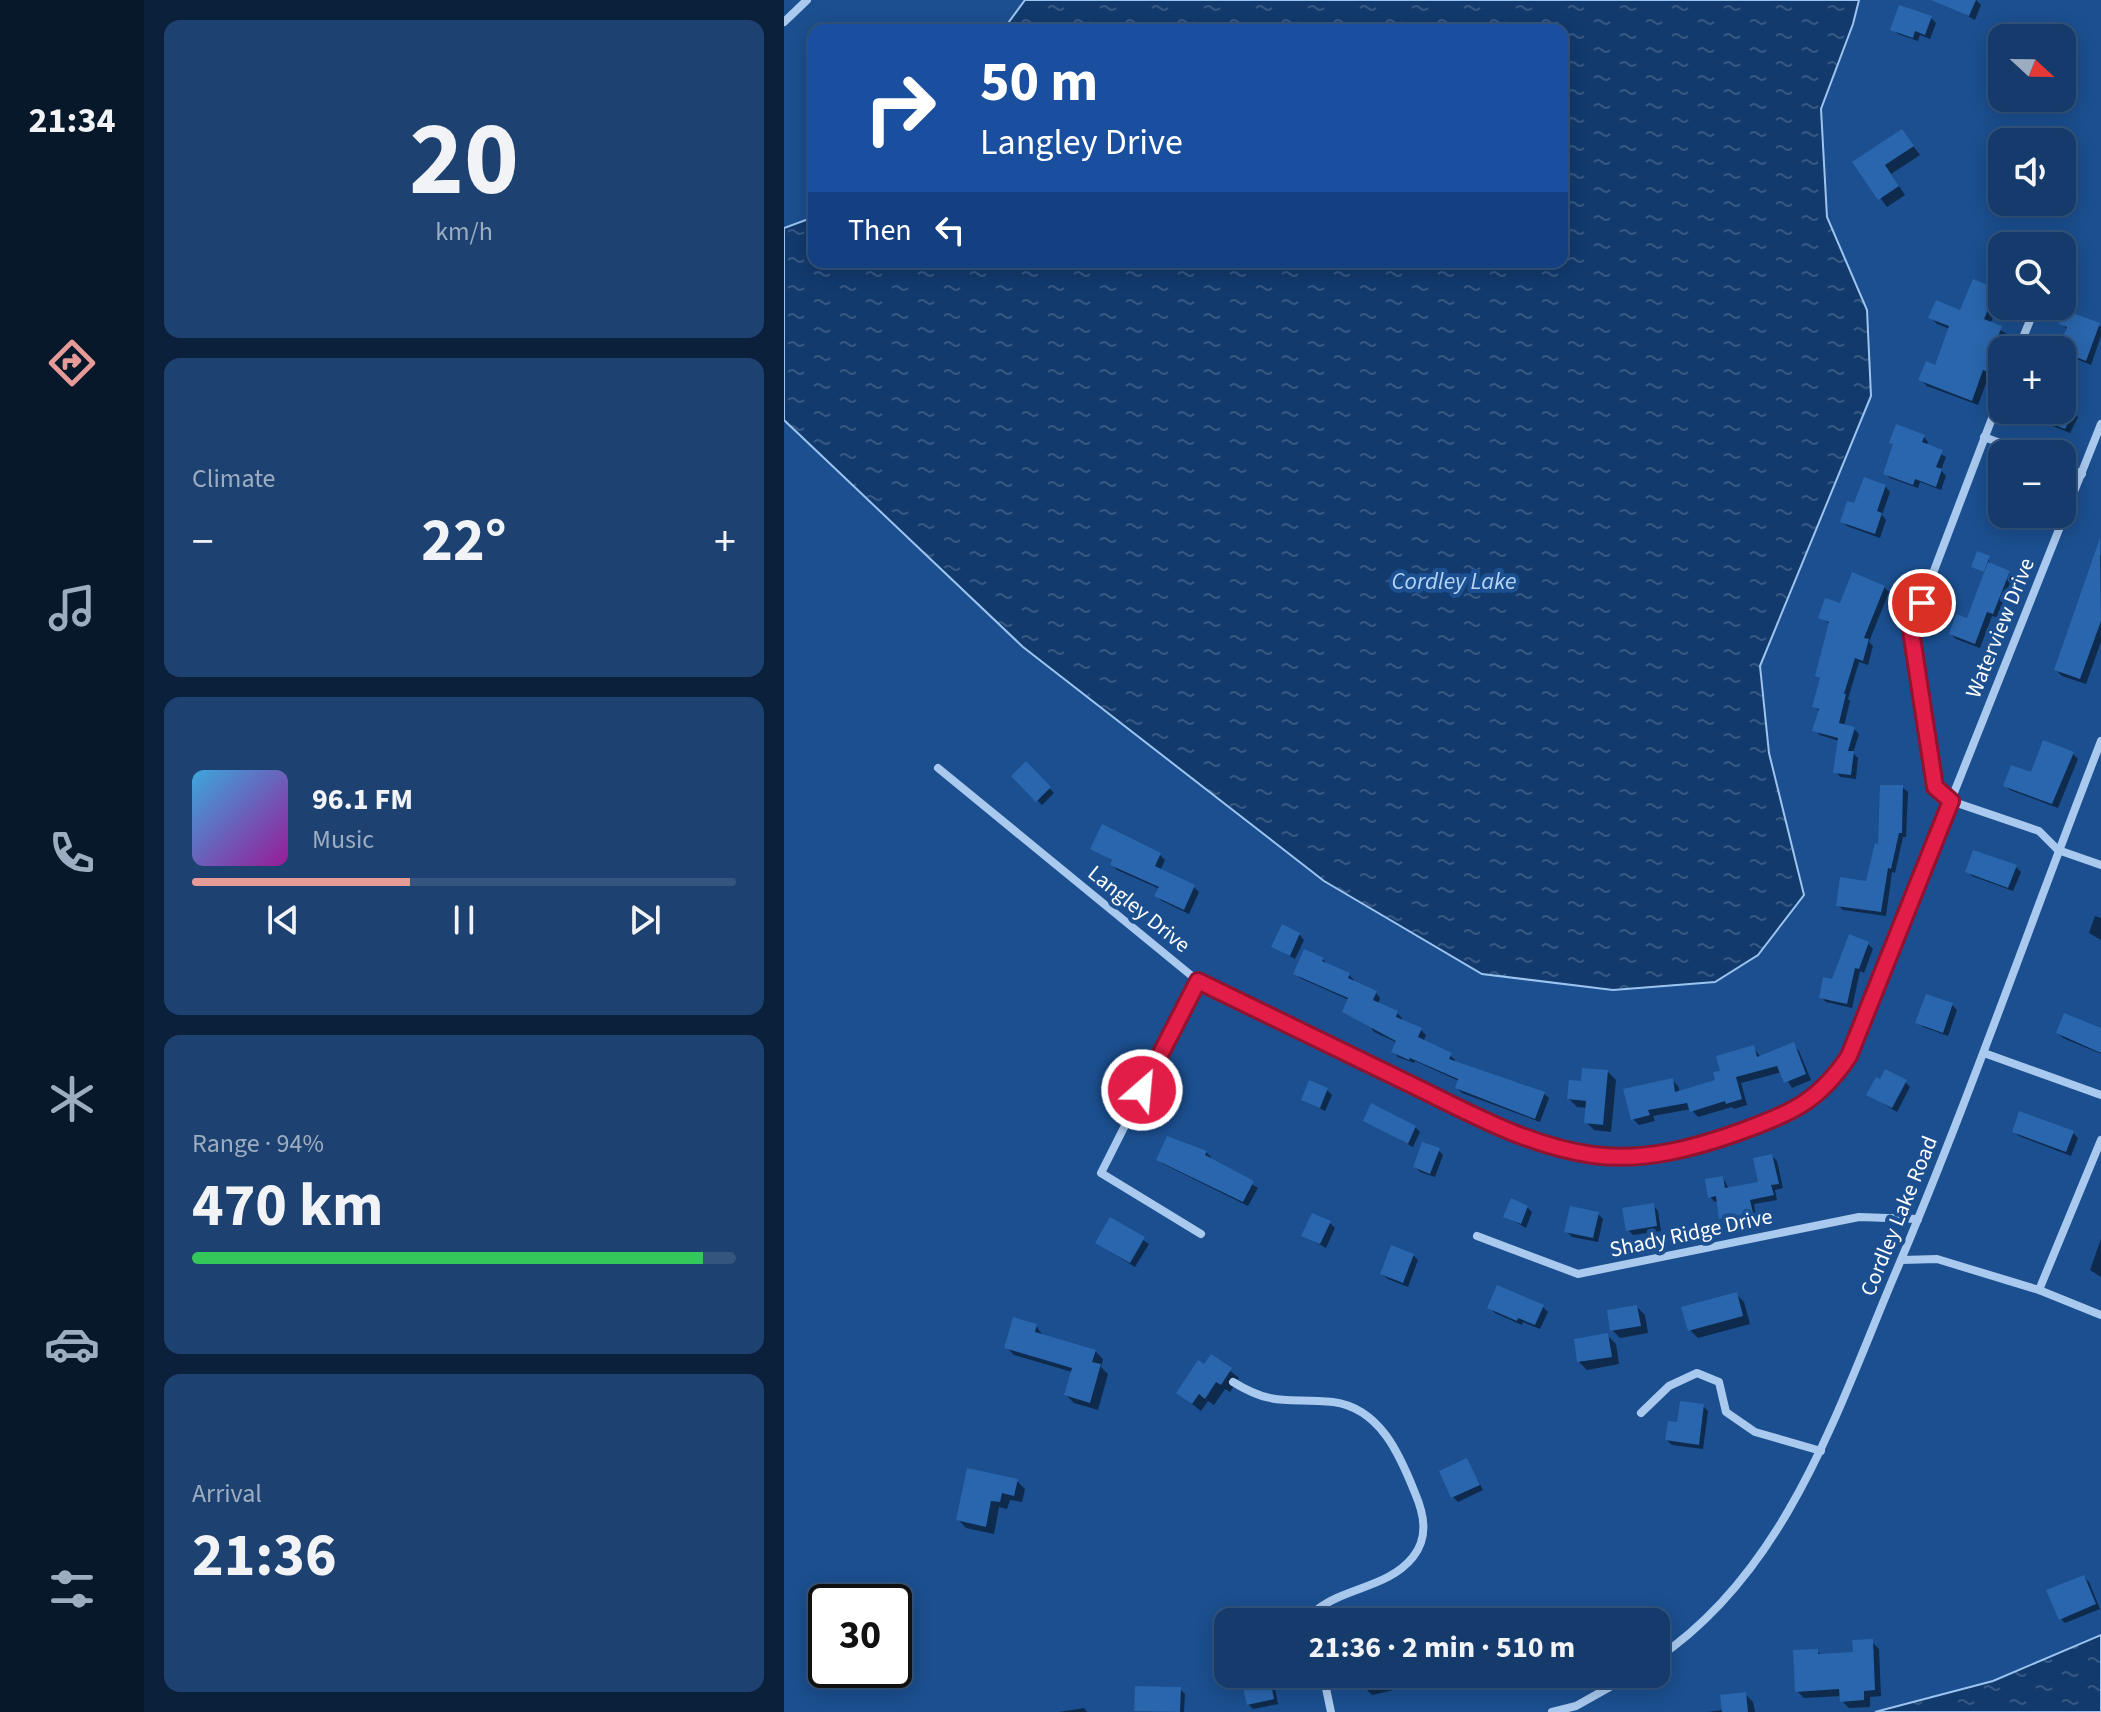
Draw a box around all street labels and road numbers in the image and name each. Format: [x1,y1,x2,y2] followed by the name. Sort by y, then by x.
[1957,553,2043,703] street label: Waterview Drive
[1081,858,1197,960] street label: Langley Drive
[1852,1131,1946,1301] street label: Cordley Lake Road
[1607,1200,1775,1266] street label: Shady Ridge Drive

